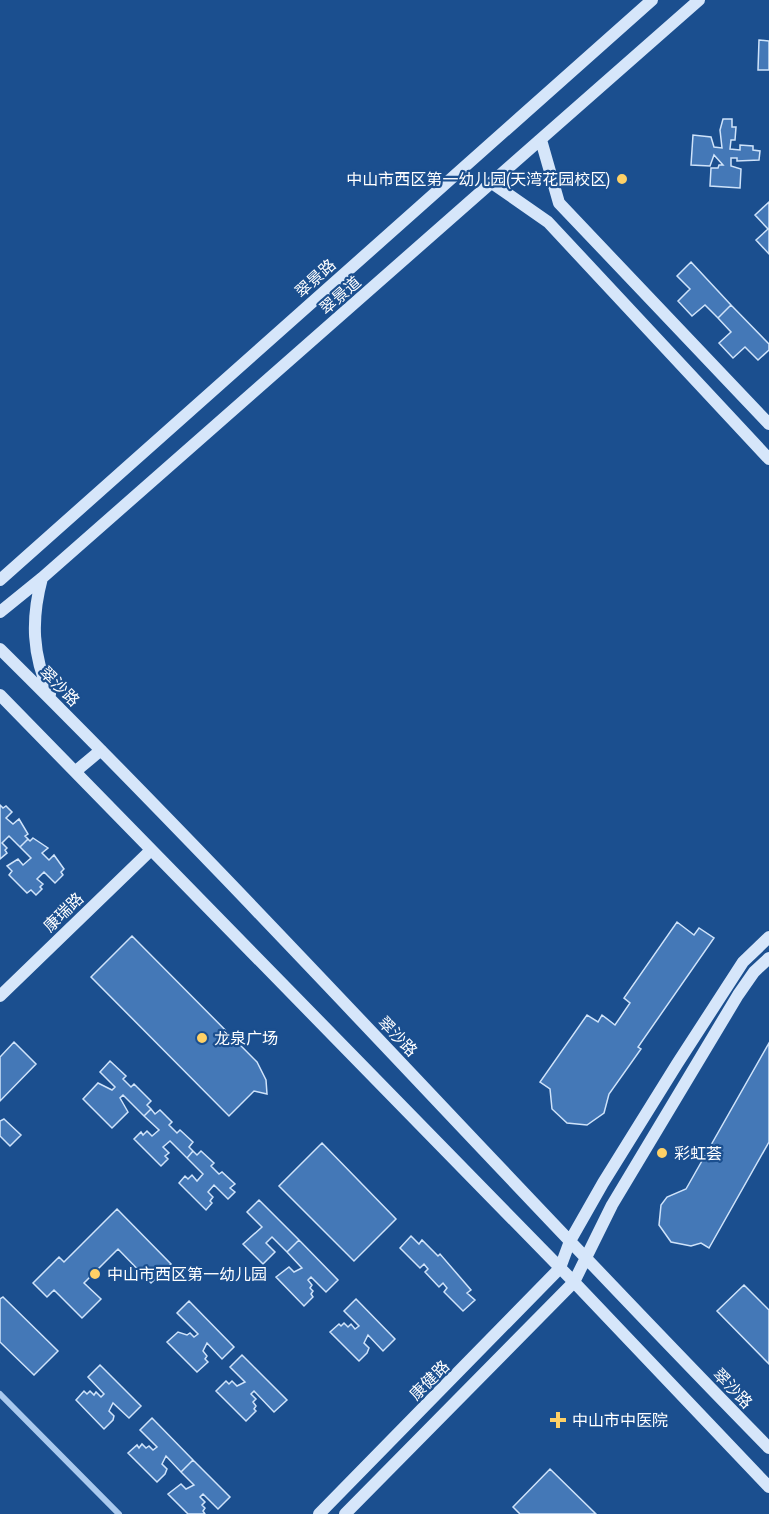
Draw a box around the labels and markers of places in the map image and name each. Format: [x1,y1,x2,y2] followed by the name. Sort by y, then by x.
[346,170,610,189] place label: 中山市西区第一幼儿园(天湾花园校区)
[615,172,629,186] marker: 中山市西区第一幼儿园(天湾花园校区)
[214,1029,278,1047] place label: 龙泉广场
[195,1031,209,1045] marker: 龙泉广场
[674,1144,722,1162] place label: 彩虹荟
[655,1146,669,1160] marker: 彩虹荟
[107,1265,267,1283] place label: 中山市西区第一幼儿园
[88,1267,102,1281] marker: 中山市西区第一幼儿园
[549,1411,567,1429] marker: 中山市中医院
[572,1411,668,1429] place label: 中山市中医院

